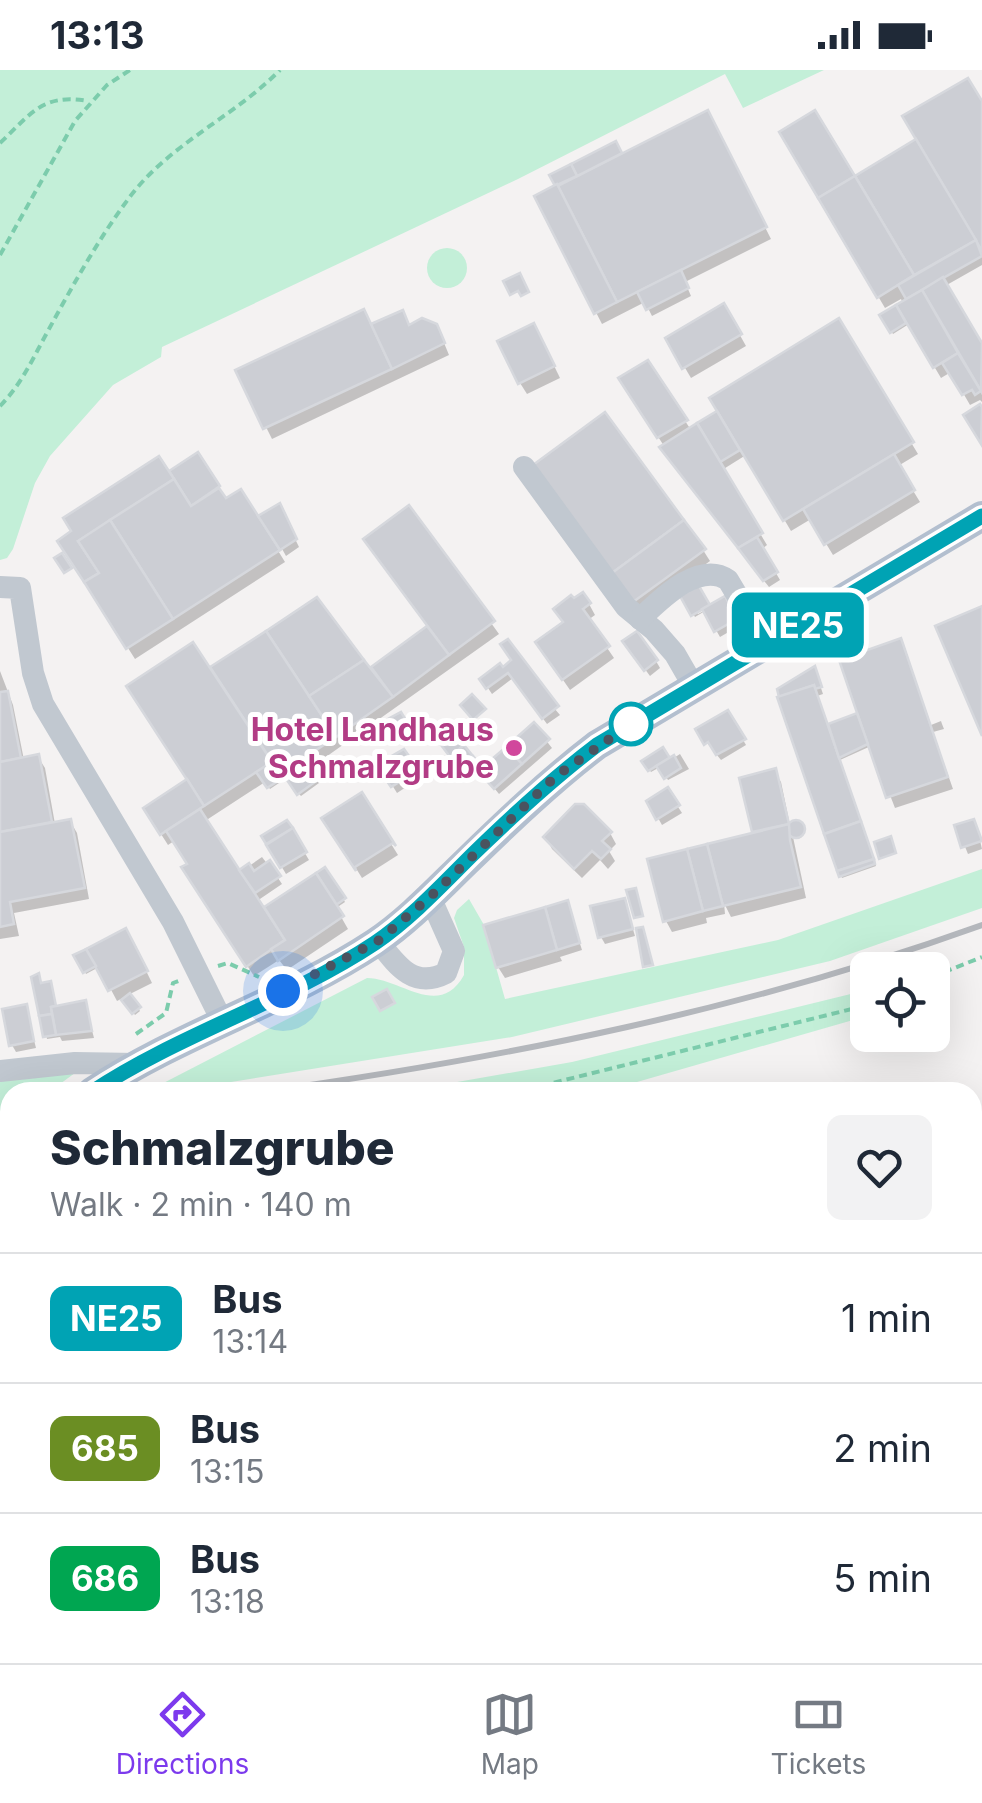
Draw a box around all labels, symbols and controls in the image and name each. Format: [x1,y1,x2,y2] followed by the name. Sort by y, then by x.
[50,12,145,58] text: 13:13
[728,592,868,658] line badge: NE25
[752,604,844,646] text: NE25
[610,703,652,745] unlabelled marker
[251,710,494,786] place label: Hotel Landhaus Schmalzgrube
[503,737,525,759] marker: Hotel Landhaus Schmalzgrube
[850,952,950,1052] map controls
[850,952,950,1052] button: locate
[258,966,308,1016] your location
[827,1115,932,1220] button: heart
[50,1118,395,1177] text: Schmalzgrube
[50,1185,352,1224] text: Walk · 2 min · 140 m
[212,1276,282,1322] text: Bus
[841,1295,932,1341] text: 1 min
[70,1297,162,1339] text: NE25
[212,1322,288,1361] text: 13:14
[190,1406,260,1452] text: Bus
[833,1425,932,1471] text: 2 min
[71,1427,139,1469] text: 685
[190,1452,264,1491] text: 13:15
[190,1536,260,1582] text: Bus
[833,1555,932,1601] text: 5 min
[71,1557,139,1599] text: 686
[190,1582,265,1621] text: 13:18
[116,1687,249,1781] tab: Directions
[481,1687,539,1781] tab: Map
[771,1687,866,1781] tab: Tickets

